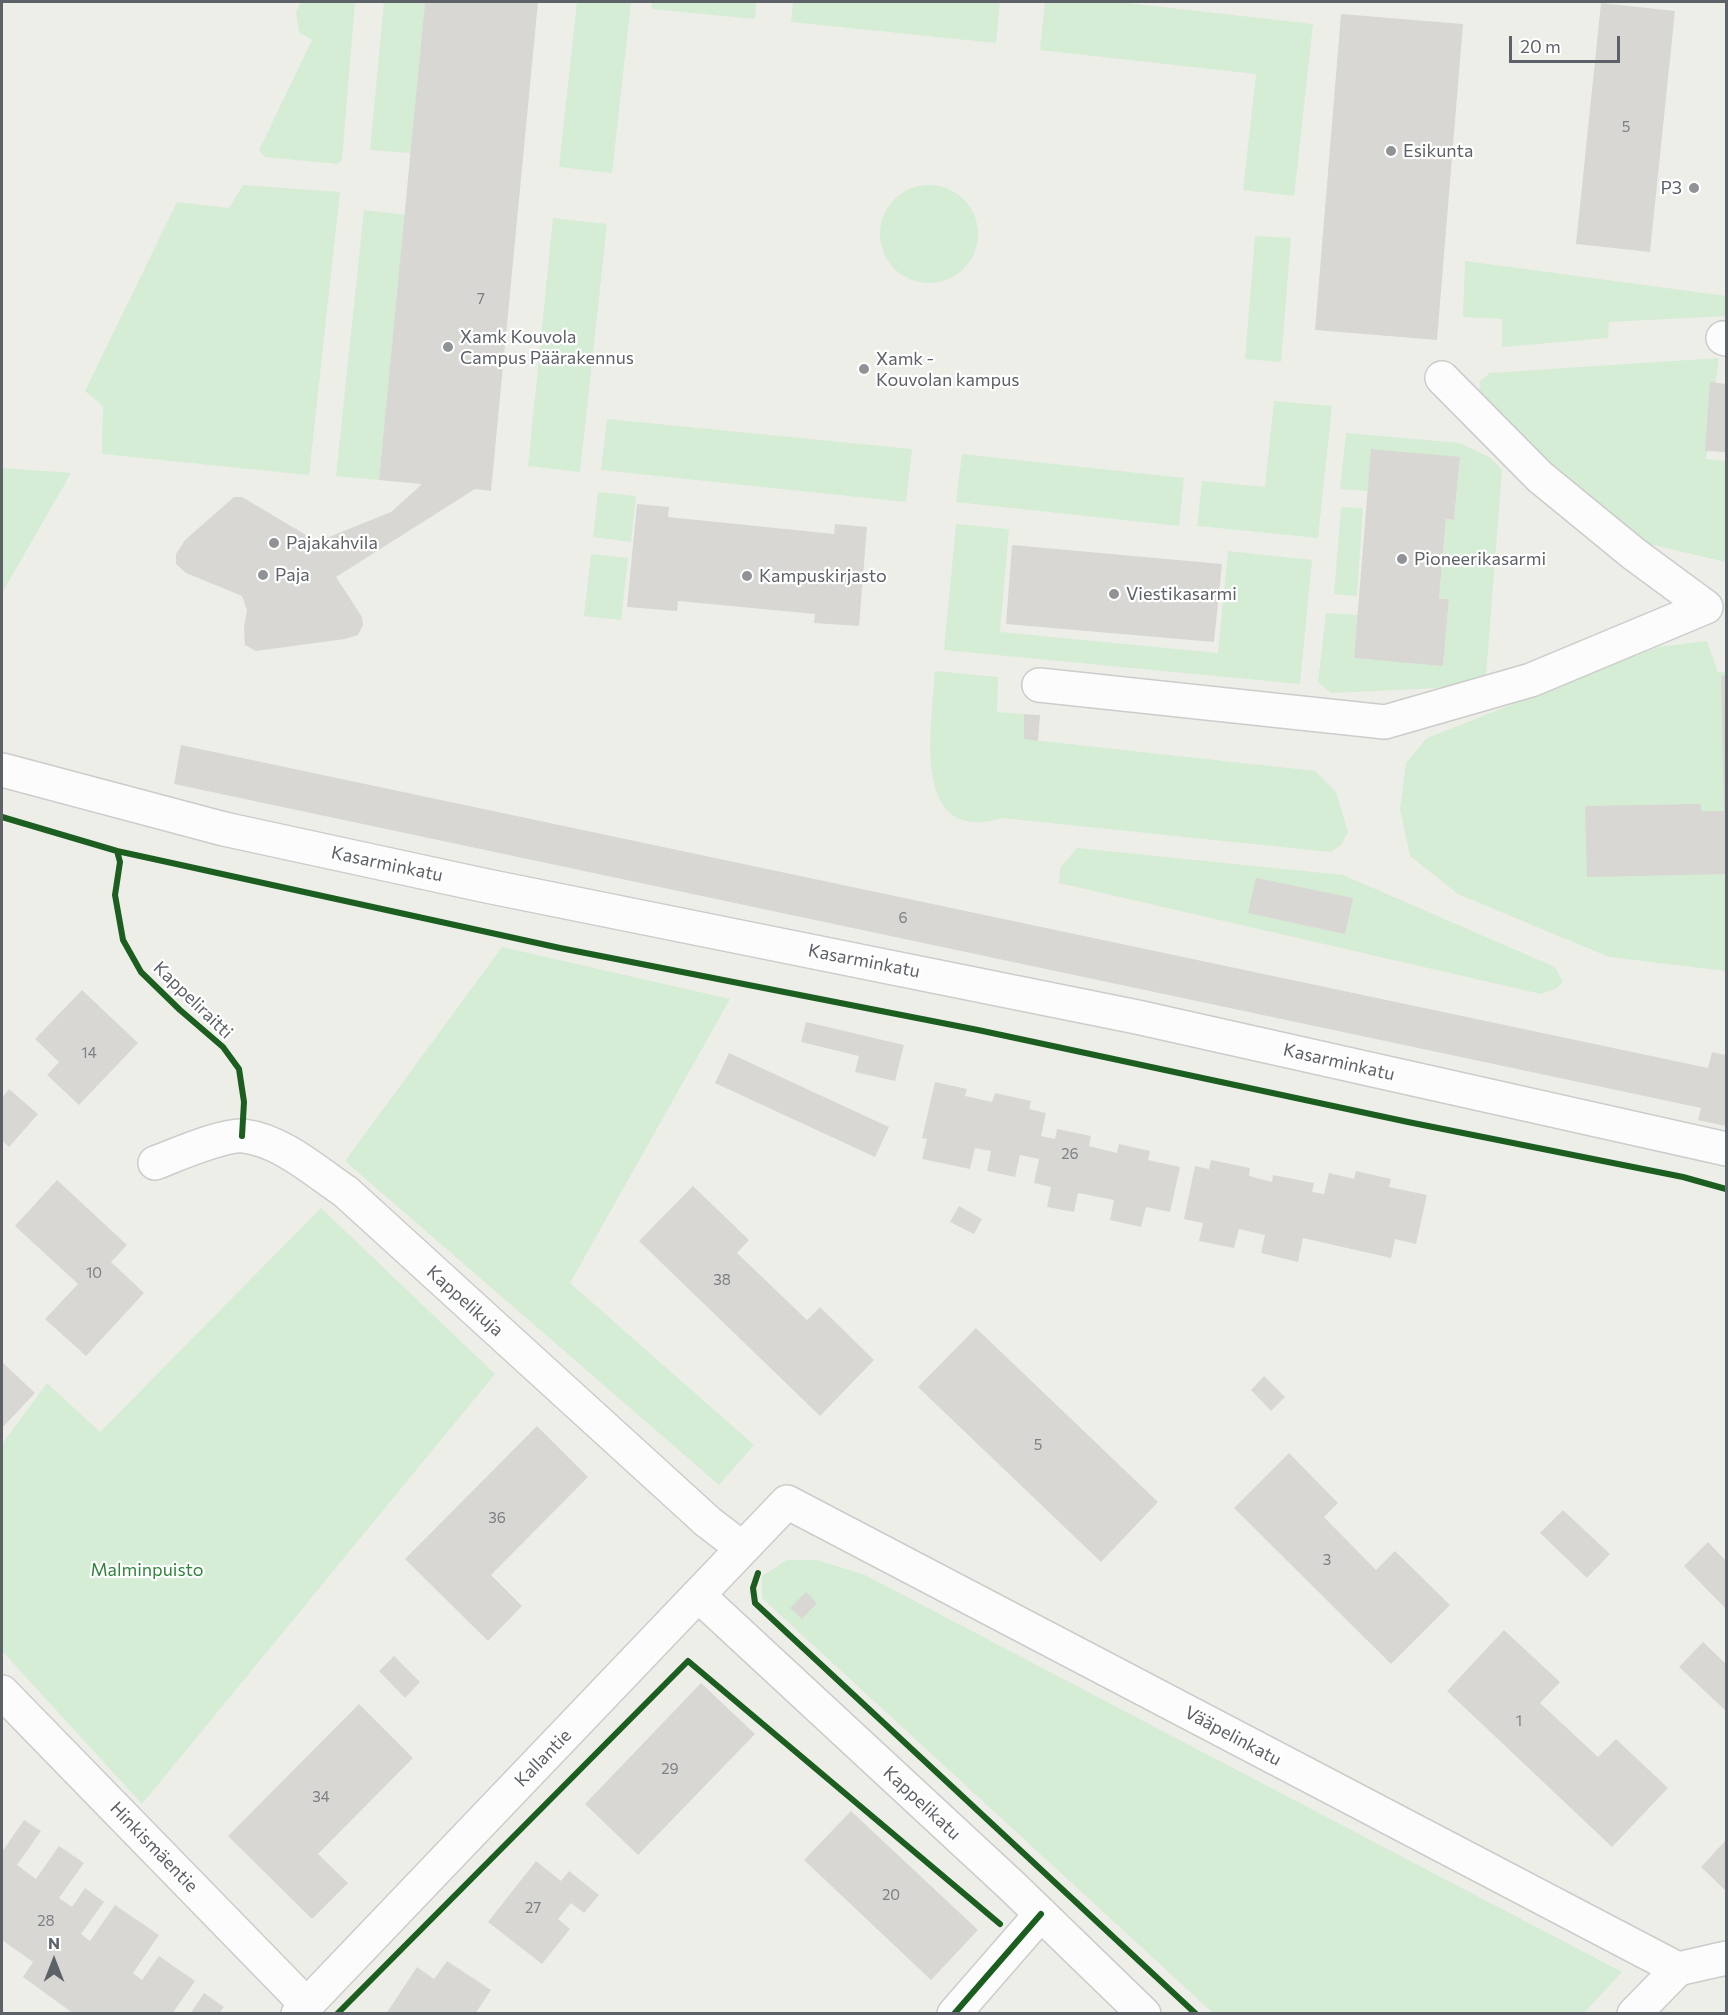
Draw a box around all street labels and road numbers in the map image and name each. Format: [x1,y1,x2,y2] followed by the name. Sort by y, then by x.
[329,842,445,886] street label: Kasarminkatu
[806,940,922,982] street label: Kasarminkatu
[149,957,237,1043] street label: Kappeliraitti
[1281,1039,1397,1085] street label: Kasarminkatu
[422,1261,508,1341] street label: Kappelikuja
[1181,1701,1285,1771] street label: Vääpelinkatu
[510,1725,576,1791] street label: Kallantie
[879,1762,965,1844] street label: Kappelikatu
[105,1797,203,1897] street label: Hinkismäentie

